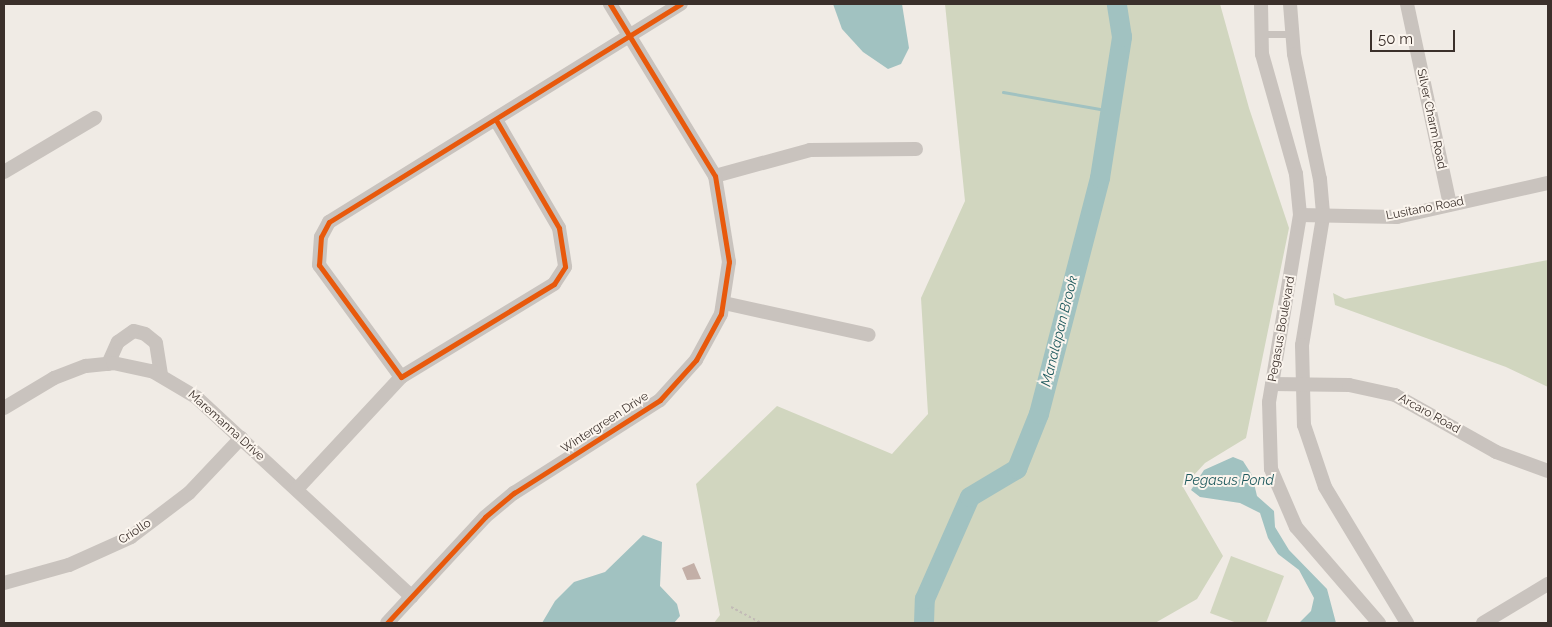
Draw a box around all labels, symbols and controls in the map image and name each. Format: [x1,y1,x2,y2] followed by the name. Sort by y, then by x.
[1372,20,1457,52] scale bar
[1378,30,1413,48] text: 50 m
[1413,67,1449,171] street label: Silver Charm Road
[1385,194,1465,224] street label: Lusitano Road
[1037,274,1081,388] water label: Manalapan Brook
[1266,275,1298,383] street label: Pegasus Boulevard
[185,388,267,464] street label: Maremanna Drive
[559,389,651,457] street label: Wintergreen Drive
[1396,391,1462,437] street label: Arcaro Road
[1184,472,1274,488] water label: Pegasus Pond
[116,516,154,548] street label: Criollo

